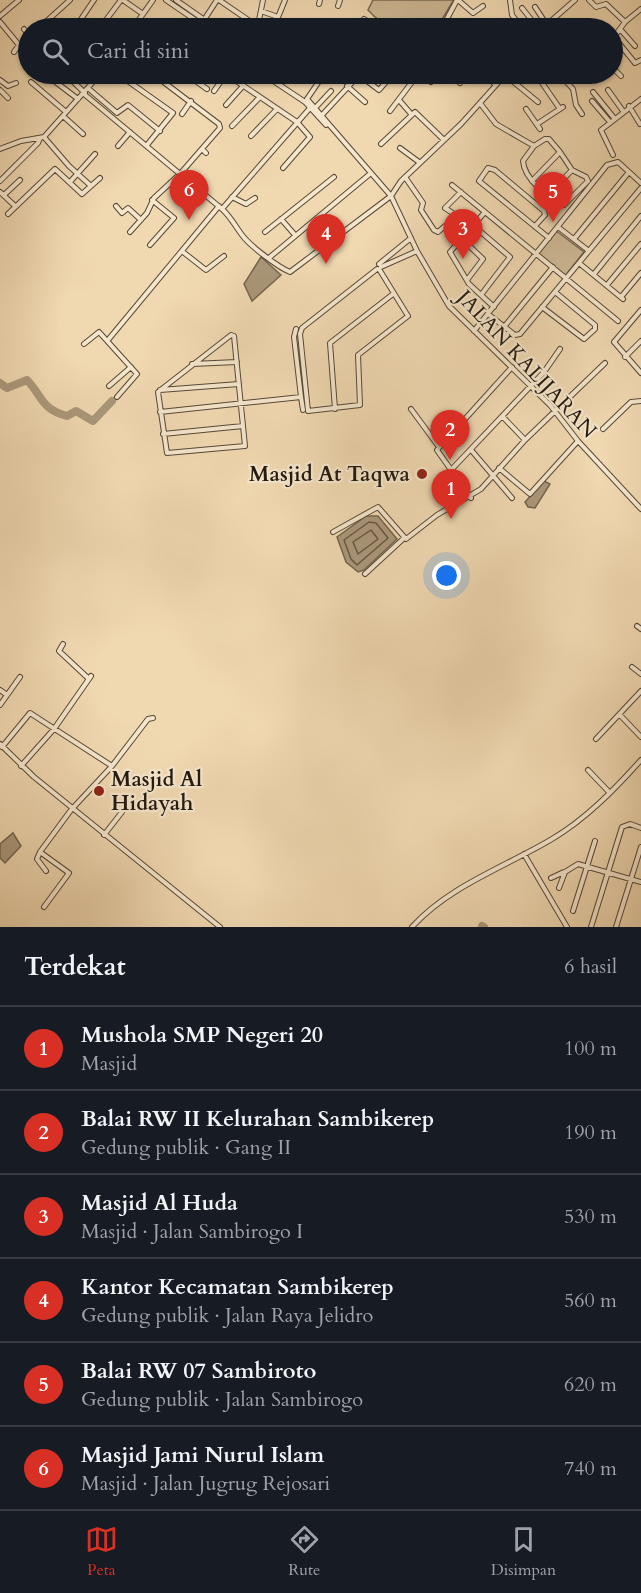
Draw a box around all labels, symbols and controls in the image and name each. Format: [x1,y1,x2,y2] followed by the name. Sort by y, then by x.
[18,18,623,84] search box
[39,35,72,68] icon: search
[87,36,190,66] text: Cari di sini
[170,170,208,220] pin: 6
[534,172,572,222] pin: 5
[444,210,482,259] pin: 3
[306,214,346,264] pin: 4
[448,282,603,445] street label: JALAN KALIJARAN
[430,410,470,460] pin: 2
[249,460,411,489] place label: Masjid At Taqwa
[415,467,429,481] marker: Masjid At Taqwa
[432,470,470,519] pin: 1
[432,561,461,590] your location
[111,765,202,818] place label: Masjid Al Hidayah
[92,784,106,798] marker: Masjid Al Hidayah
[24,949,126,984] text: Terdekat
[564,953,617,980] text: 6 hasil
[81,1020,323,1050] text: Mushola SMP Negeri 20
[38,1035,49,1062] text: 1
[564,1035,617,1062] text: 100 m
[81,1050,137,1077] text: Masjid
[81,1104,434,1134] text: Balai RW II Kelurahan Sambikerep
[38,1119,49,1146] text: 2
[564,1119,617,1146] text: 190 m
[81,1134,291,1161] text: Gedung publik · Gang II
[81,1188,238,1218] text: Masjid Al Huda
[38,1203,49,1230] text: 3
[564,1203,617,1230] text: 530 m
[81,1218,303,1245] text: Masjid · Jalan Sambirogo I
[81,1272,394,1302] text: Kantor Kecamatan Sambikerep
[38,1287,49,1314] text: 4
[564,1287,617,1314] text: 560 m
[81,1302,373,1329] text: Gedung publik · Jalan Raya Jelidro
[81,1356,316,1386] text: Balai RW 07 Sambiroto
[38,1371,49,1398] text: 5
[564,1371,617,1398] text: 620 m
[81,1386,363,1413] text: Gedung publik · Jalan Sambirogo
[81,1440,324,1470] text: Masjid Jami Nurul Islam
[38,1455,49,1482] text: 6
[564,1455,617,1482] text: 740 m
[81,1470,330,1497] text: Masjid · Jalan Jugrug Rejosari
[85,1523,118,1581] tab: Peta
[288,1523,321,1581] tab: Rute
[491,1523,556,1581] tab: Disimpan

